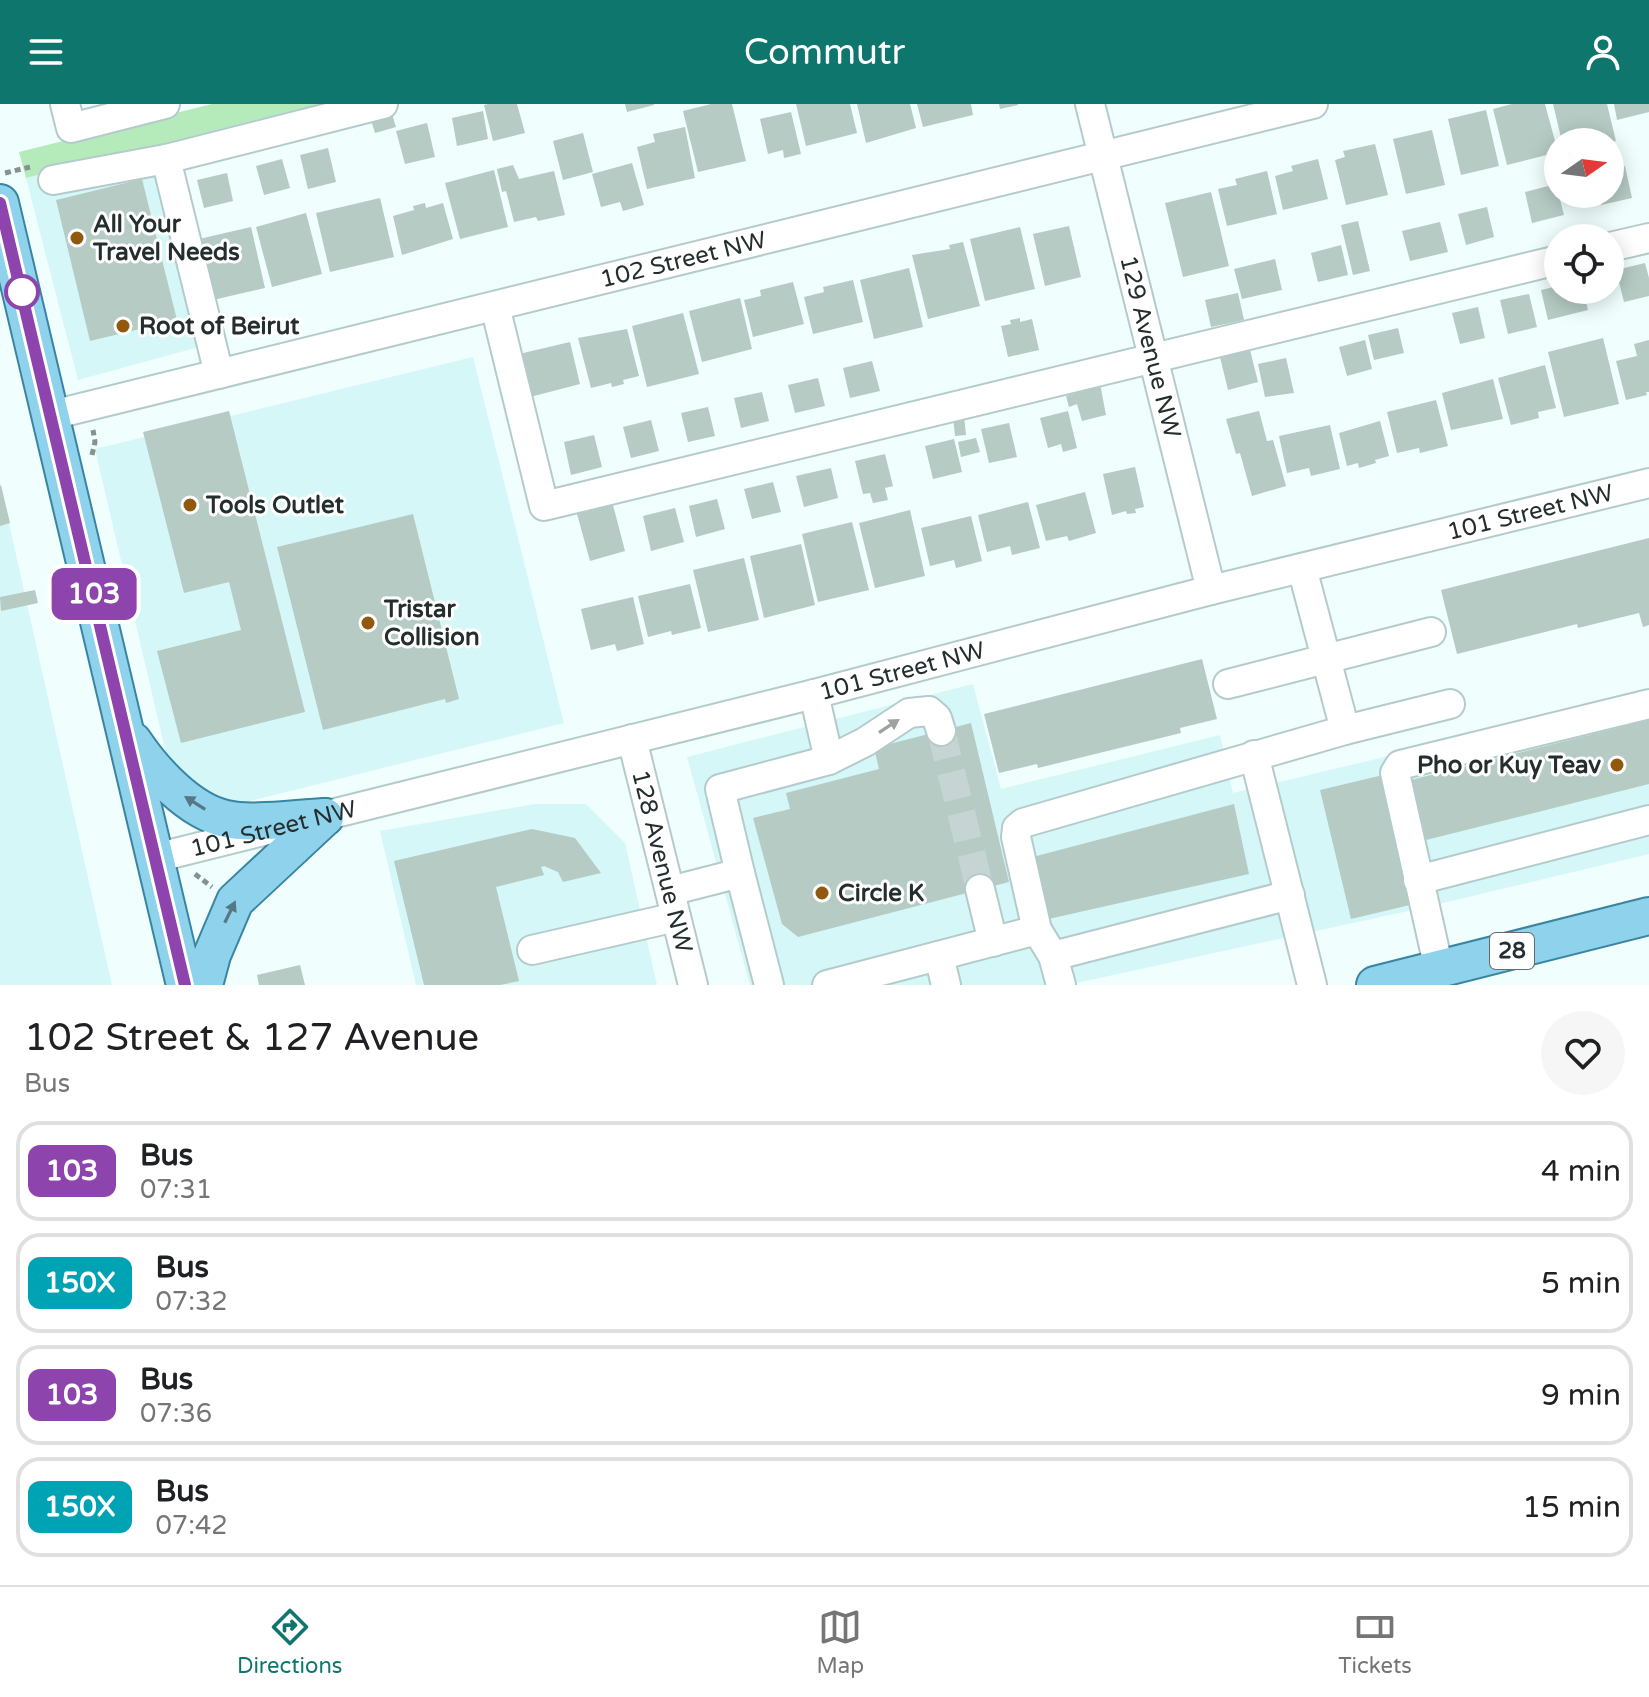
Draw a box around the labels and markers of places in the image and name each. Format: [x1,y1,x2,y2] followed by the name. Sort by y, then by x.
[92,210,240,267] place label: All Your Travel Needs
[68,229,86,247] marker: All Your Travel Needs
[5,275,39,309] unlabelled marker
[139,312,300,341] place label: Root of Beirut
[114,317,132,335] marker: Root of Beirut
[205,491,345,520] place label: Tools Outlet
[181,496,199,514] marker: Tools Outlet
[383,595,480,652] place label: Tristar Collision
[359,614,377,632] marker: Tristar Collision
[1417,751,1601,780] place label: Pho or Kuy Teav
[1608,756,1626,774] marker: Pho or Kuy Teav
[838,879,924,908] place label: Circle K
[813,884,831,902] marker: Circle K

